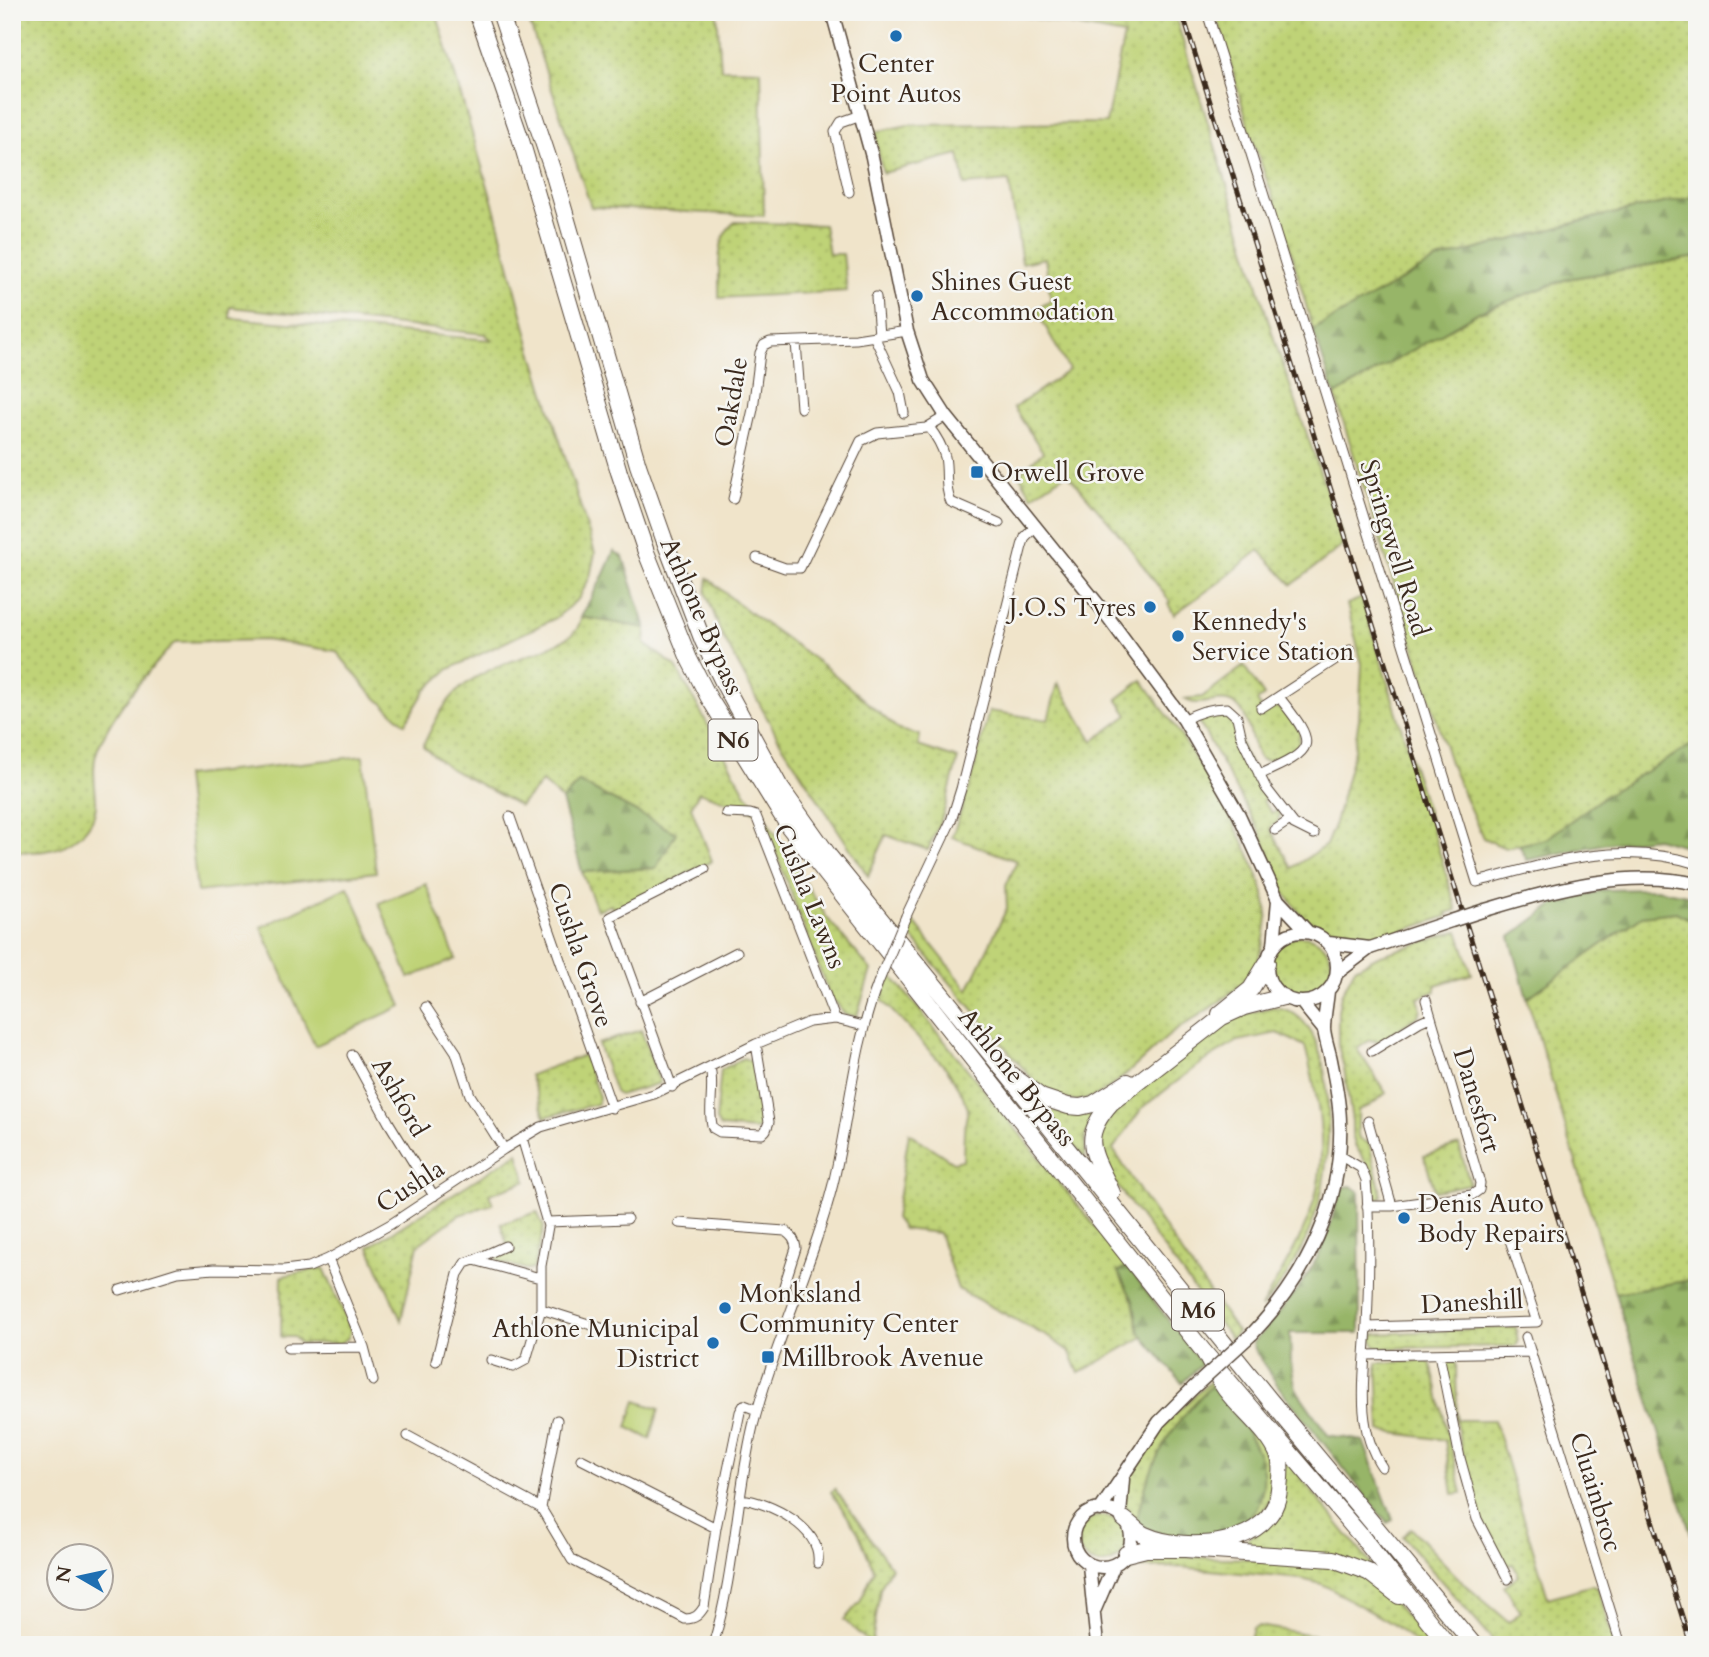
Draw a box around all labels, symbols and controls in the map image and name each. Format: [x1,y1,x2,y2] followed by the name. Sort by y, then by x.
[888,28,904,44] marker: Center Point Autos
[831,46,961,111] place label: Center Point Autos
[931,264,1115,329] place label: Shines Guest Accommodation
[909,288,925,304] marker: Shines Guest Accommodation
[706,354,756,450] street label: Oakdale
[991,455,1145,490] place label: Orwell Grove
[1352,455,1439,641] street label: Springwell Road
[969,464,985,480] marker: Orwell Grove
[652,532,752,700] street label: Athlone Bypass
[1005,590,1136,625] place label: J.O.S Tyres
[1142,599,1158,615] marker: J.O.S Tyres
[1192,604,1354,669] place label: Kennedy's Service Station
[1170,628,1186,644] marker: Kennedy's Service Station
[708,720,758,760] road number: N6
[765,818,855,974] street label: Cushla Lawns
[540,878,622,1032] street label: Cushla Grove
[950,1000,1084,1154] street label: Athlone Bypass
[1445,1044,1509,1156] street label: Danesfort
[363,1051,437,1143] street label: Ashford
[369,1151,451,1221] street label: Cushla
[1418,1186,1565,1251] place label: Denis Auto Body Repairs
[1396,1210,1412,1226] marker: Denis Auto Body Repairs
[739,1276,959,1341] place label: Monksland Community Center
[1420,1282,1524,1322] street label: Daneshill
[1172,1290,1224,1330] road number: M6
[717,1300,733,1316] marker: Monksland Community Center
[492,1311,699,1376] place label: Athlone Municipal District
[705,1335,721,1351] marker: Athlone Municipal District
[782,1340,984,1375] place label: Millbrook Avenue
[760,1349,776,1365] marker: Millbrook Avenue
[1561,1428,1631,1556] street label: Cluainbroc
[46,1542,116,1612] north arrow
[50,1564,78,1585] text: N

